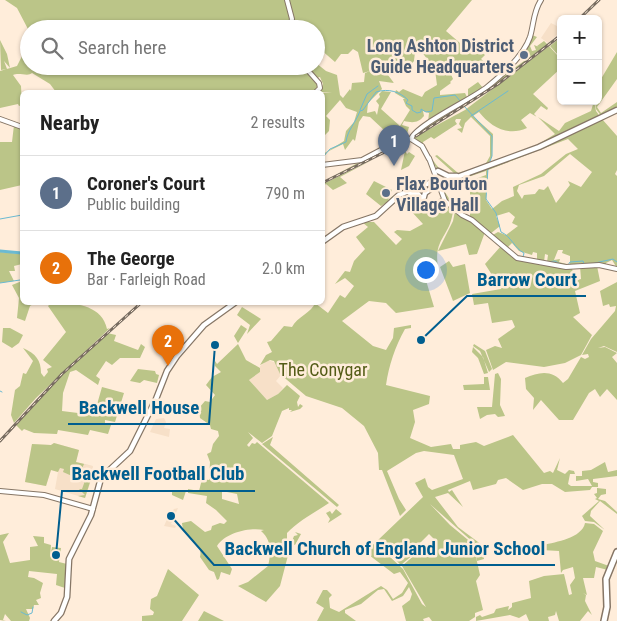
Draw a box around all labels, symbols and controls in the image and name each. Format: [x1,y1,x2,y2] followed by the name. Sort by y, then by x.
[557,15,602,105] map controls
[557,15,602,60] button: +
[20,20,325,75] search box
[38,34,66,62] icon: search
[367,35,514,77] place label: Long Ashton District Guide Headquarters
[78,36,166,59] text: Search here
[518,49,530,61] marker: Long Ashton District Guide Headquarters
[557,60,602,105] button: −
[40,111,99,135] text: Nearby
[250,113,305,132] text: 2 results
[378,125,410,166] pin: 1
[87,172,205,195] text: Coroner's Court
[396,173,487,215] place label: Flax Bourton Village Hall
[52,184,60,203] text: 1
[266,184,305,203] text: 790 m
[380,187,392,199] marker: Flax Bourton Village Hall
[87,195,180,214] text: Public building
[87,247,175,270] text: The George
[413,257,439,283] your location
[52,259,60,278] text: 2
[262,259,305,278] text: 2.0 km
[467,262,586,296] callout: Barrow Court
[477,268,577,291] text: Barrow Court
[87,270,206,289] text: Bar · Farleigh Road
[152,325,184,366] pin: 2
[279,359,368,380] park label: The Conygar
[68,390,209,424] callout: Backwell House
[79,396,199,419] text: Backwell House
[62,457,255,491] callout: Backwell Football Club
[72,462,244,485] text: Backwell Football Club
[214,531,555,565] callout: Backwell Church of England Junior School
[225,537,545,560] text: Backwell Church of England Junior School

